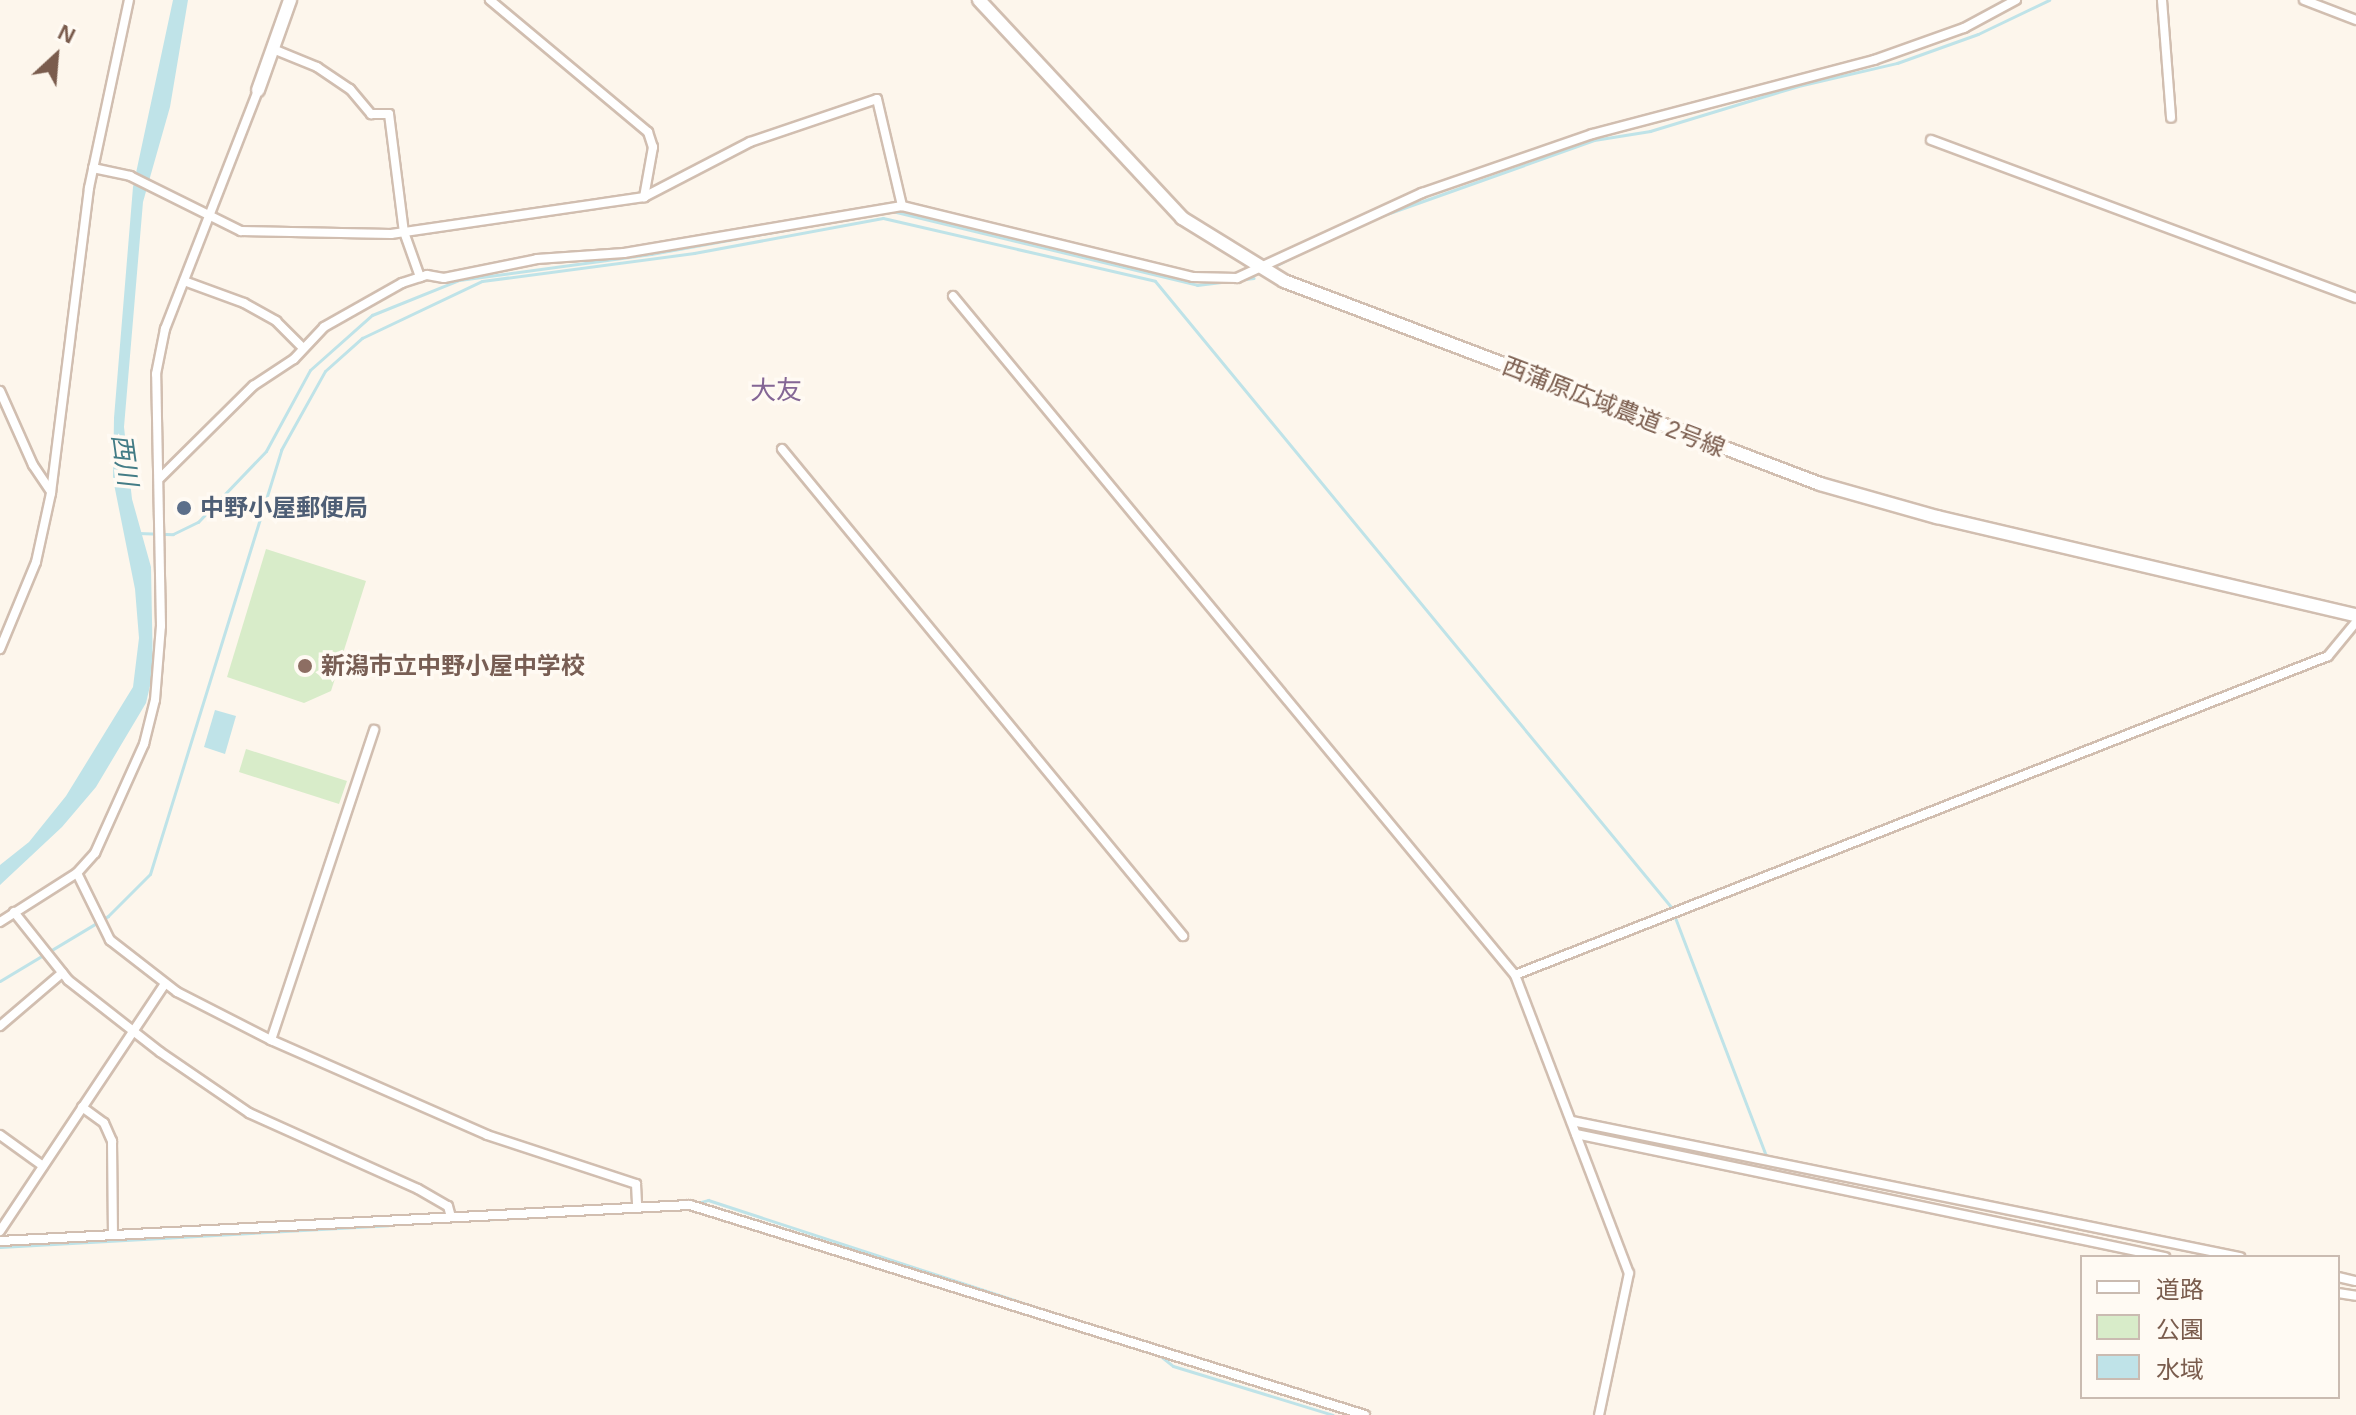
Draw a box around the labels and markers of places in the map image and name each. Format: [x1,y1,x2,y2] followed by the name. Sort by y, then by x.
[200,494,368,522] place label: 中野小屋郵便局
[175,499,193,517] marker: 中野小屋郵便局
[321,652,585,680] place label: 新潟市立中野小屋中学校
[296,657,314,675] marker: 新潟市立中野小屋中学校

